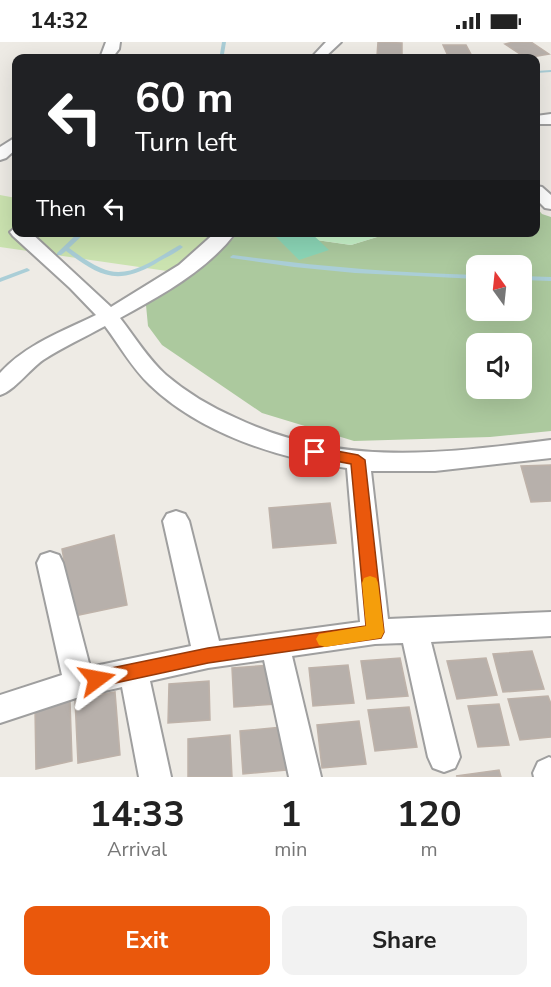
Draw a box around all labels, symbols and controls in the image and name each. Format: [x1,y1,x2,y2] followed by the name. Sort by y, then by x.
[30,6,88,36] text: 14:32
[135,70,234,127] text: 60 m
[36,78,114,156] icon: left
[135,124,236,161] text: Turn left
[98,192,131,225] icon: left
[36,194,86,224] text: Then
[466,255,532,321] north arrow
[466,255,532,399] map controls
[466,333,532,399] button: sound
[289,426,340,477] pin
[298,435,331,468] icon: arrive
[65,647,129,711] position arrow
[89,790,185,839] text: 14:33
[280,790,302,839] text: 1
[397,790,462,839] text: 120
[107,836,167,863] text: Arrival
[274,836,307,863] text: min
[421,836,438,863] text: m
[24,906,270,975] button: Exit
[282,906,527,975] button: Share

